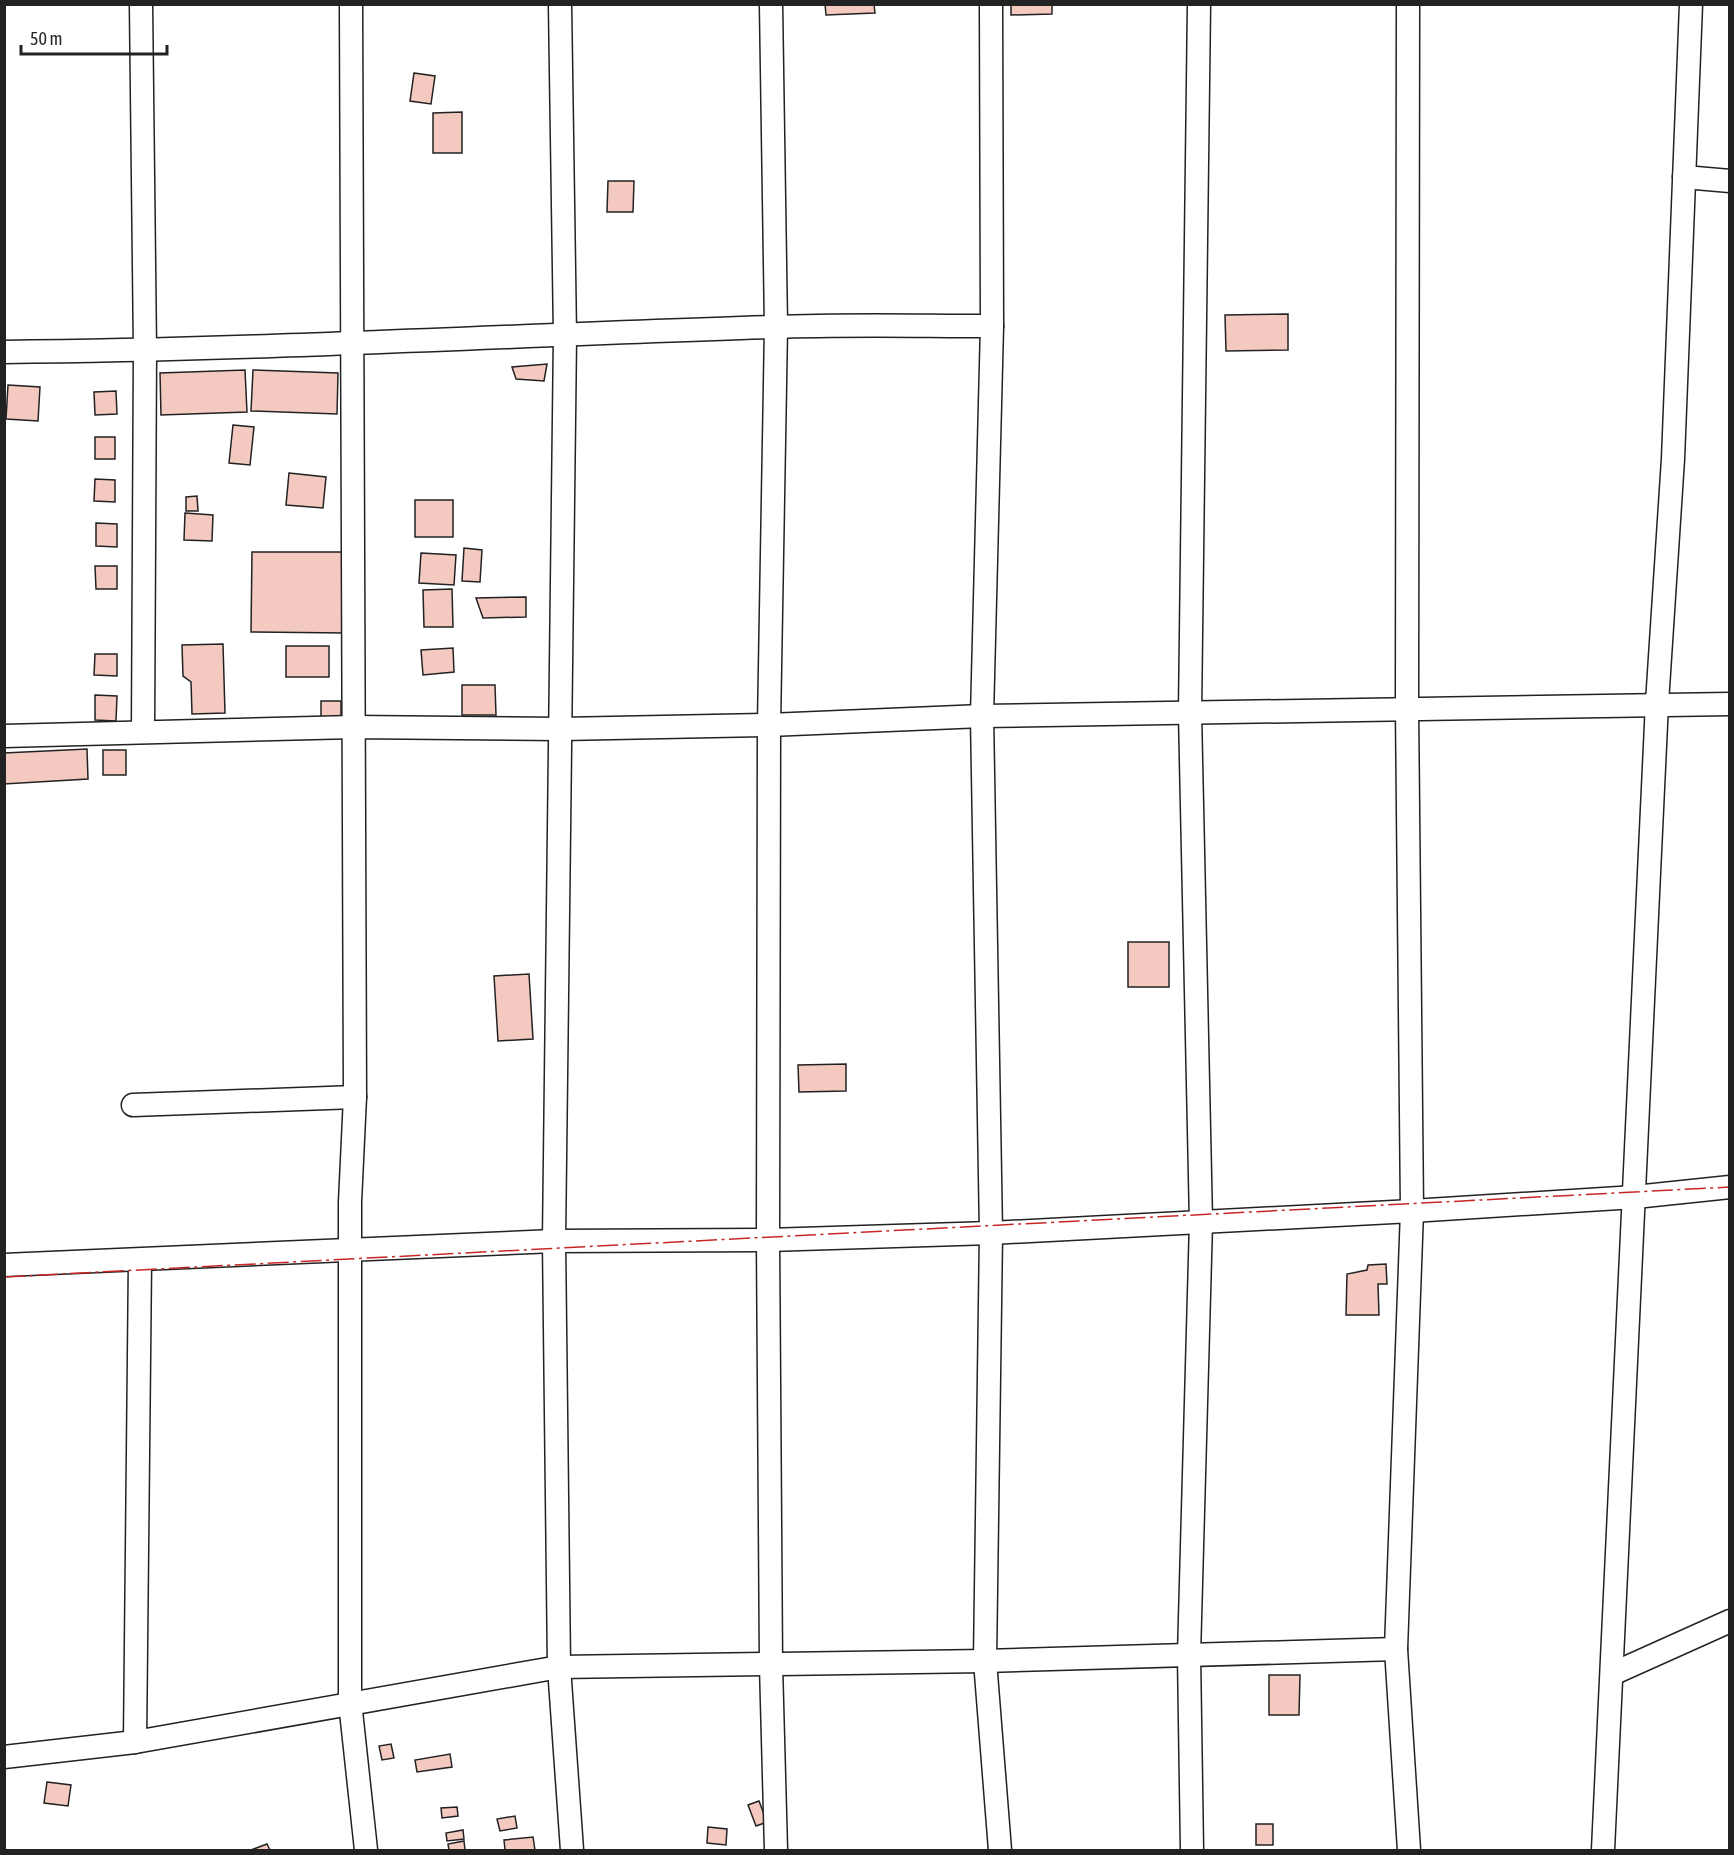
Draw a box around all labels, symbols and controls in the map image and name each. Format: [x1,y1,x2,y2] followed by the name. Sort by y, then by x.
[21,18,166,56] scale bar
[30,28,62,49] text: 50 m

